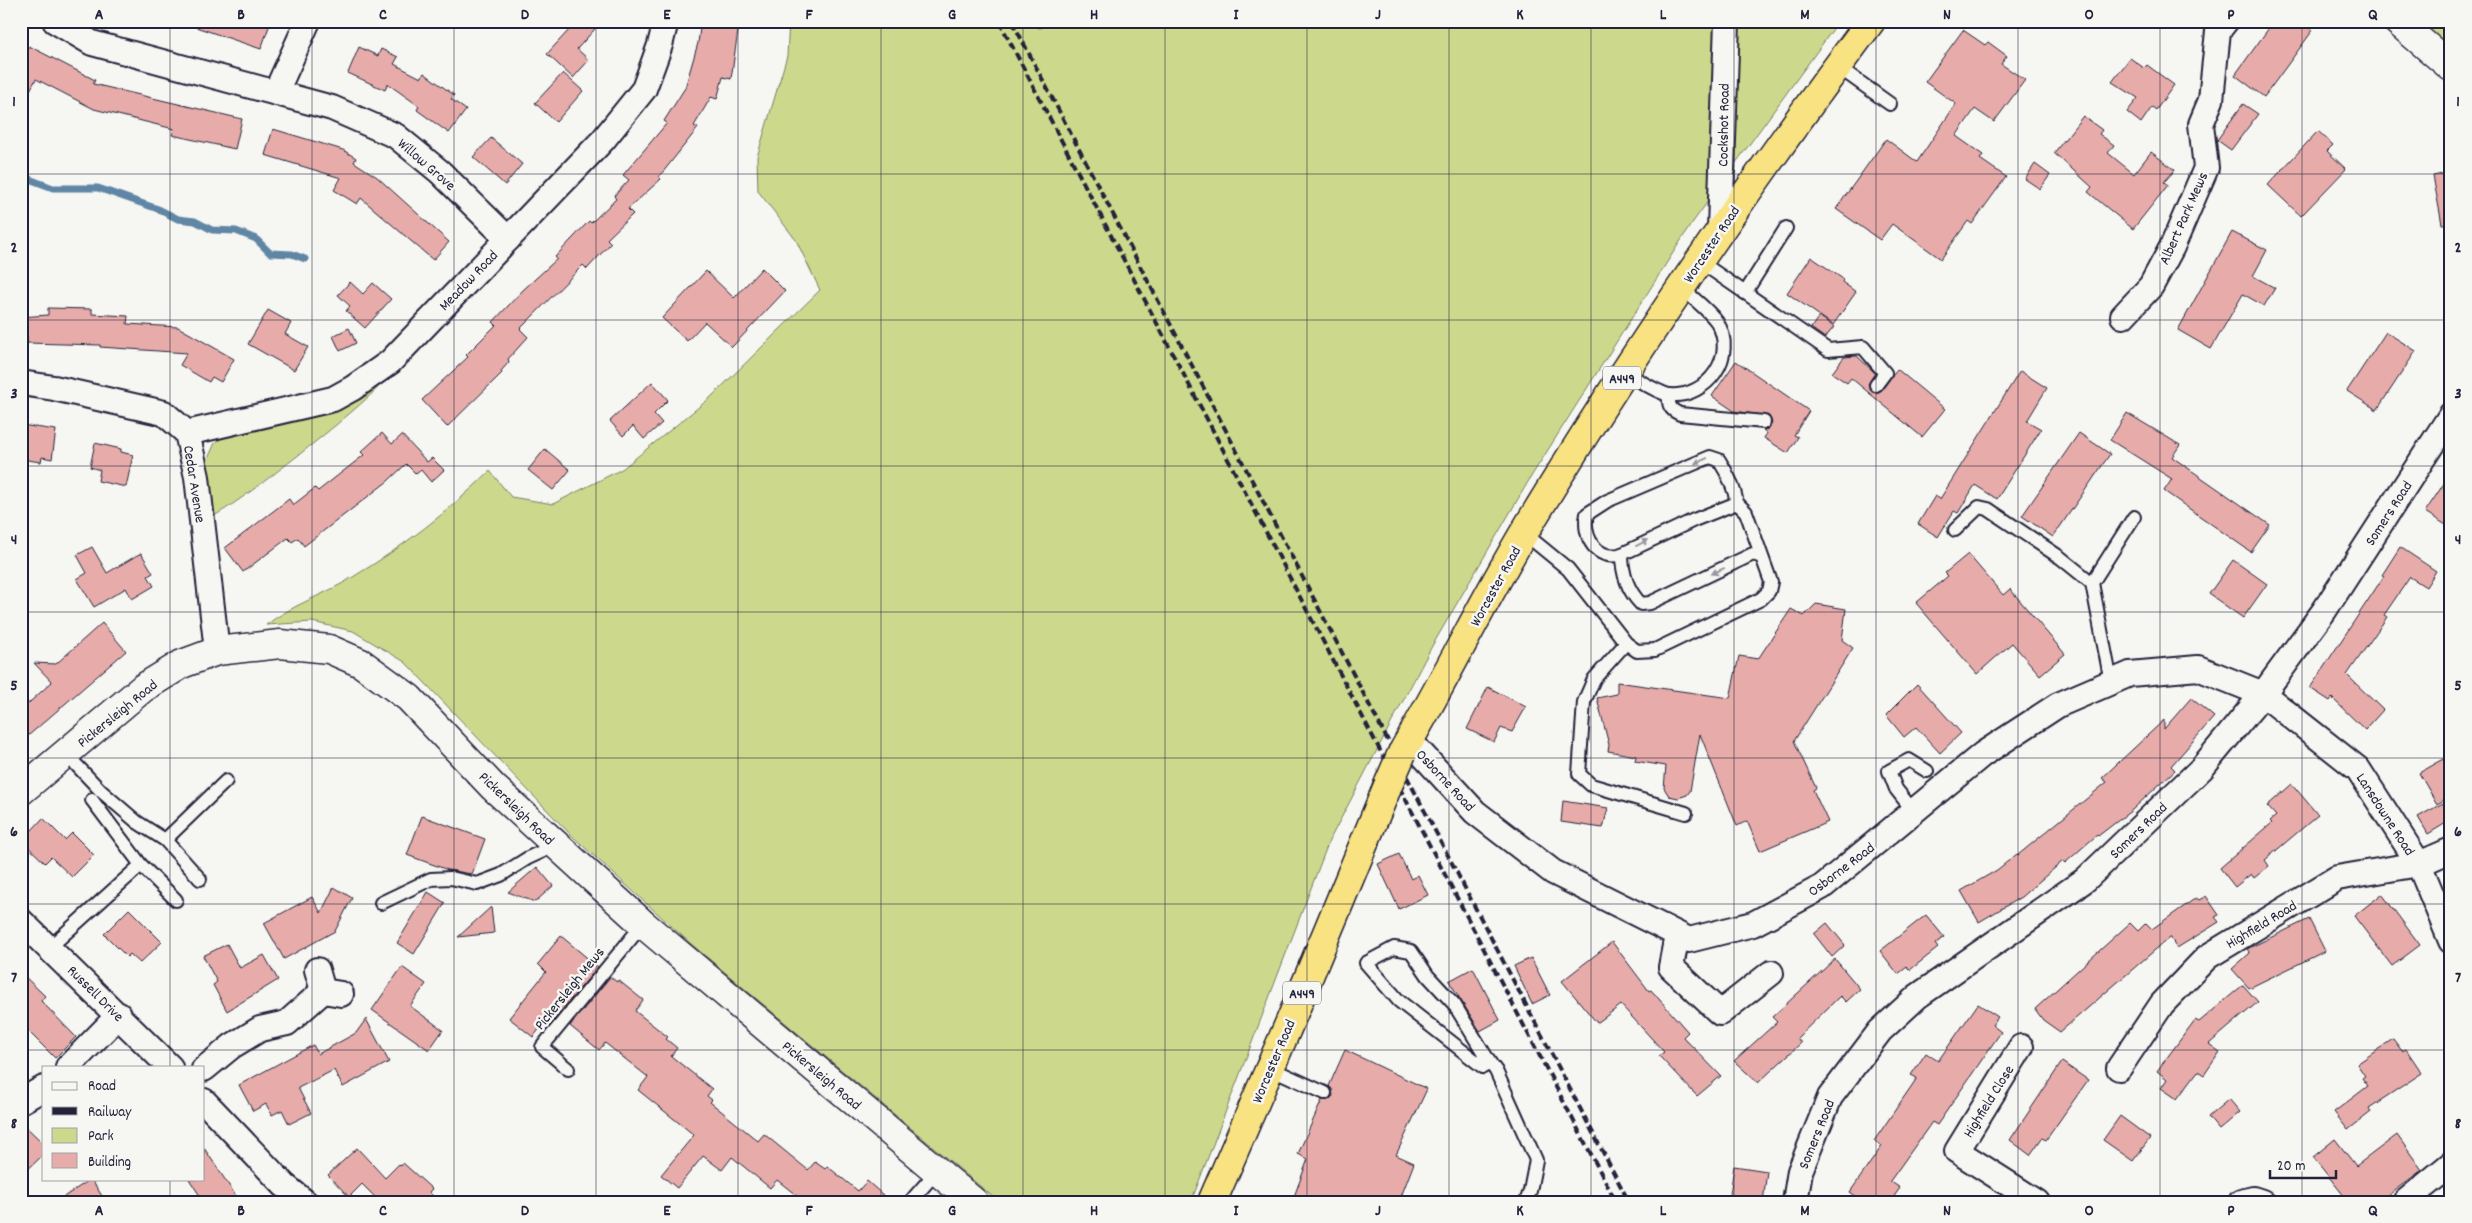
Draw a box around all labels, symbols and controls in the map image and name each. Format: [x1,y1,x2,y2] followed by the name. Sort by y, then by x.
[95,4,104,27] text: A
[237,4,245,27] text: B
[379,4,387,27] text: C
[521,4,530,27] text: D
[663,4,671,27] text: E
[805,4,813,27] text: F
[948,4,956,27] text: G
[1090,4,1098,27] text: H
[1234,4,1240,27] text: I
[1375,4,1381,27] text: J
[1516,4,1524,27] text: K
[1660,4,1667,27] text: L
[1800,4,1810,27] text: M
[1943,4,1951,27] text: N
[2084,4,2094,27] text: O
[2227,4,2235,27] text: P
[2368,4,2378,27] text: Q
[1713,83,1737,167] street label: Cockshot Road
[12,91,16,114] text: 1
[2456,91,2460,114] text: 1
[392,134,460,197] street label: Willow Grove
[2154,169,2215,269] street label: Albert Park Mews
[1679,202,1747,288] street label: Worcester Road
[11,237,18,260] text: 2
[2455,237,2462,260] text: 2
[435,246,504,317] street label: Meadow Road
[1603,366,1641,389] road number: A449
[10,383,18,406] text: 3
[2454,383,2462,406] text: 3
[176,444,210,525] street label: Cedar Avenue
[1694,458,1708,466] one-way arrow
[2360,477,2419,551] street label: Somers Road
[11,529,17,552] text: 4
[2455,529,2461,552] text: 4
[1635,539,1650,547] one-way arrow
[1466,543,1528,631] street label: Worcester Road
[1710,567,1725,576] one-way arrow
[10,675,18,698] text: 5
[73,675,163,754] street label: Pickersleigh Road
[2454,675,2462,698] text: 5
[1410,745,1479,818] street label: Osborne Road
[473,767,559,851] street label: Pickersleigh Road
[2349,769,2419,861] street label: Lansdowne Road
[2105,798,2173,865] street label: Somers Road
[10,821,18,844] text: 6
[2454,821,2462,844] text: 6
[1804,838,1880,903] street label: Osborne Road
[2222,896,2302,956] street label: Highfield Road
[530,943,611,1036] street label: Pickersleigh Mews
[61,961,128,1028] street label: Russell Drive
[11,967,17,990] text: 7
[2455,967,2461,990] text: 7
[1283,981,1321,1004] road number: A449
[1247,1017,1302,1107] street label: Worcester Road
[776,1037,865,1116] street label: Pickersleigh Road
[1959,1061,2021,1143] street label: Highfield Close
[42,1066,205,1180] legend
[88,1076,116,1098] text: Road
[1794,1097,1842,1173] street label: Somers Road
[88,1102,132,1124] text: Railway
[11,1113,18,1136] text: 8
[2455,1113,2462,1136] text: 8
[88,1126,114,1148] text: Park
[2270,1148,2336,1180] scale bar
[88,1152,131,1174] text: Building
[2277,1156,2305,1178] text: 20 m
[95,1200,104,1223] text: A
[237,1200,245,1223] text: B
[379,1200,387,1223] text: C
[521,1200,530,1223] text: D
[663,1200,671,1223] text: E
[805,1200,813,1223] text: F
[948,1200,956,1223] text: G
[1090,1200,1098,1223] text: H
[1234,1200,1240,1223] text: I
[1375,1200,1381,1223] text: J
[1516,1200,1524,1223] text: K
[1660,1200,1667,1223] text: L
[1800,1200,1810,1223] text: M
[1943,1200,1951,1223] text: N
[2084,1200,2094,1223] text: O
[2227,1200,2235,1223] text: P
[2368,1200,2378,1223] text: Q

